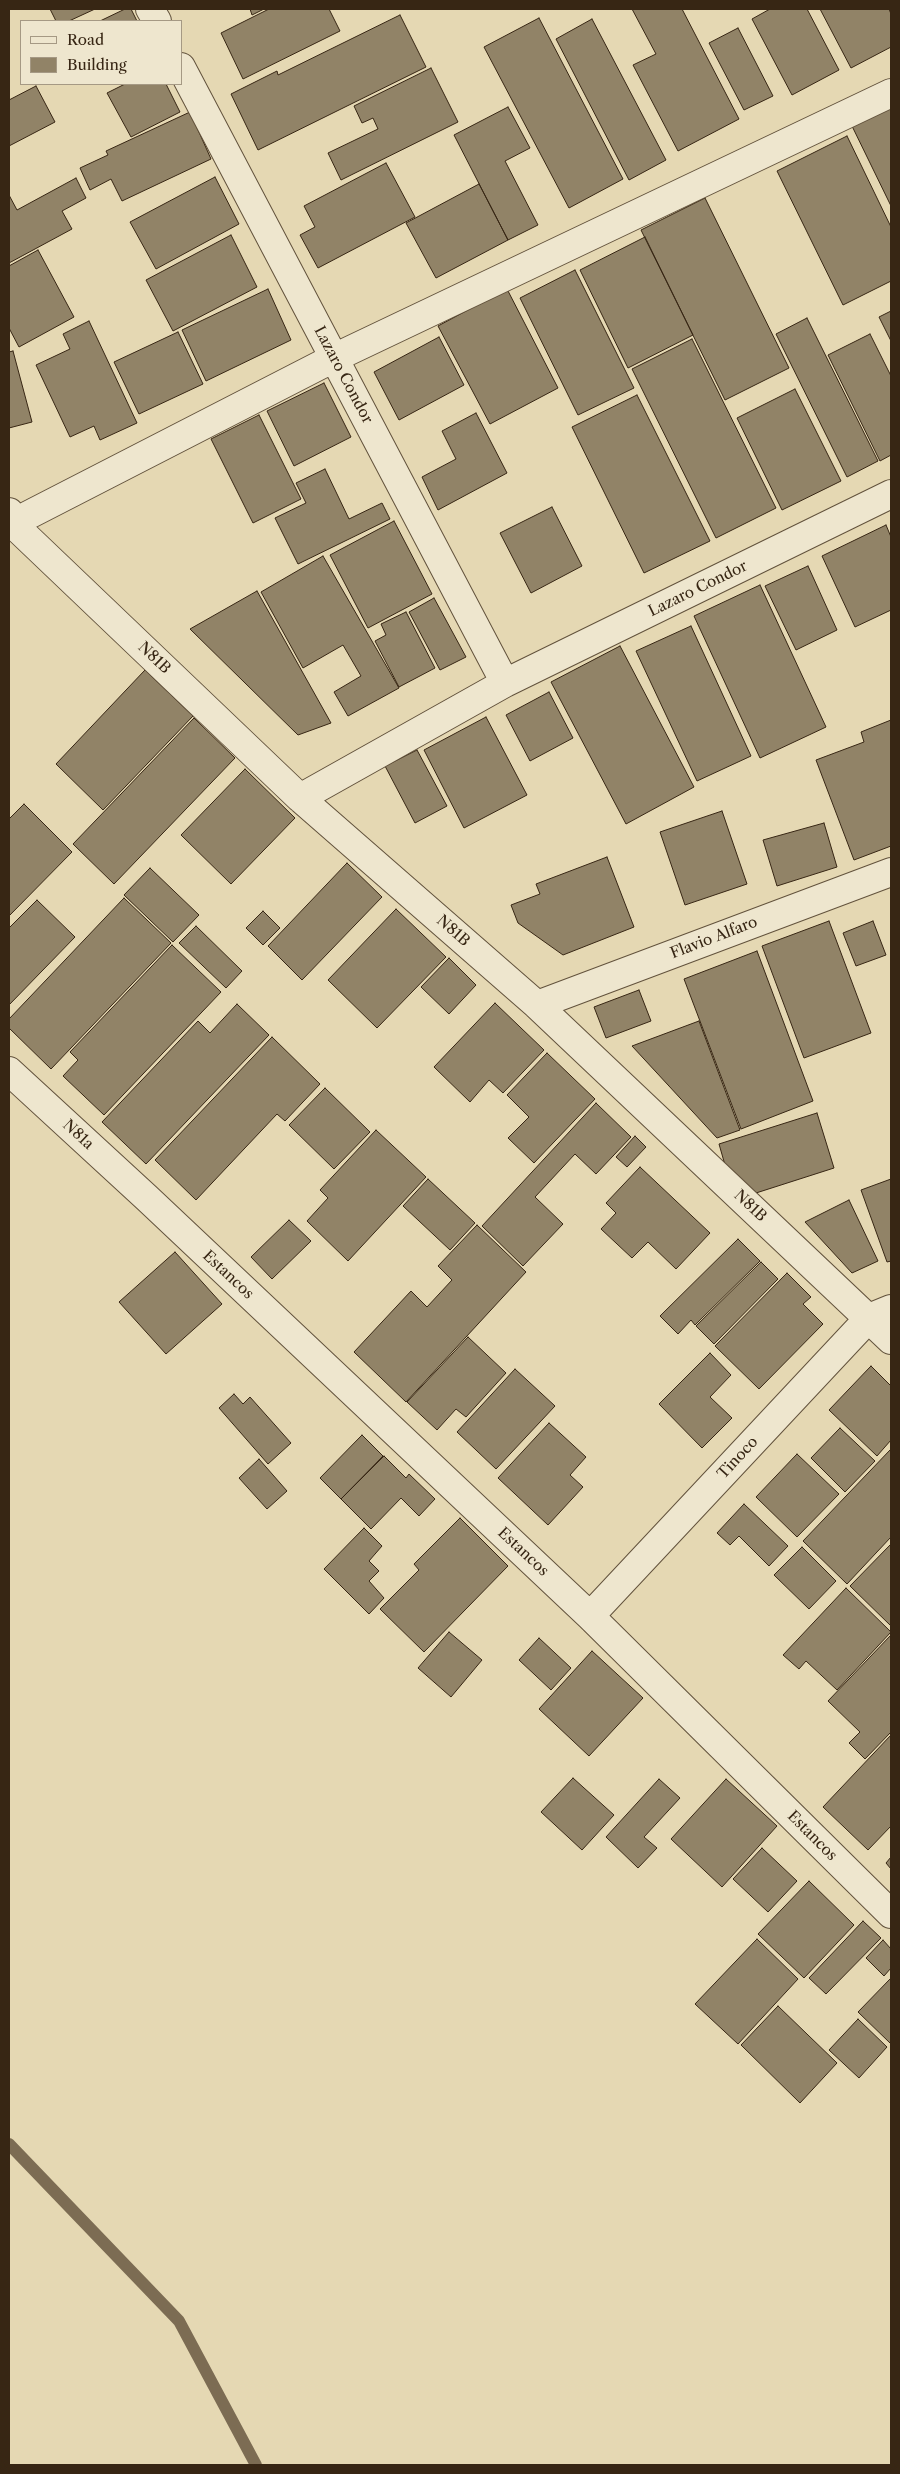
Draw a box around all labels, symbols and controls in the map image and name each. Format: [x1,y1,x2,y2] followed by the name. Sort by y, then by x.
[20,20,182,85] legend
[67,30,104,49] text: Road
[67,55,127,74] text: Building
[310,323,376,427] street label: Lazaro Condor
[646,557,750,621] street label: Lazaro Condor
[134,638,174,678] street label: N81B
[433,912,473,950] street label: N81B
[668,913,760,963] street label: Flavio Alfaro
[59,1116,97,1154] street label: N81a
[730,1186,770,1226] street label: N81B
[199,1247,257,1303] street label: Estancos
[714,1433,762,1483] street label: Tinoco
[494,1524,552,1580] street label: Estancos
[783,1807,841,1865] street label: Estancos

